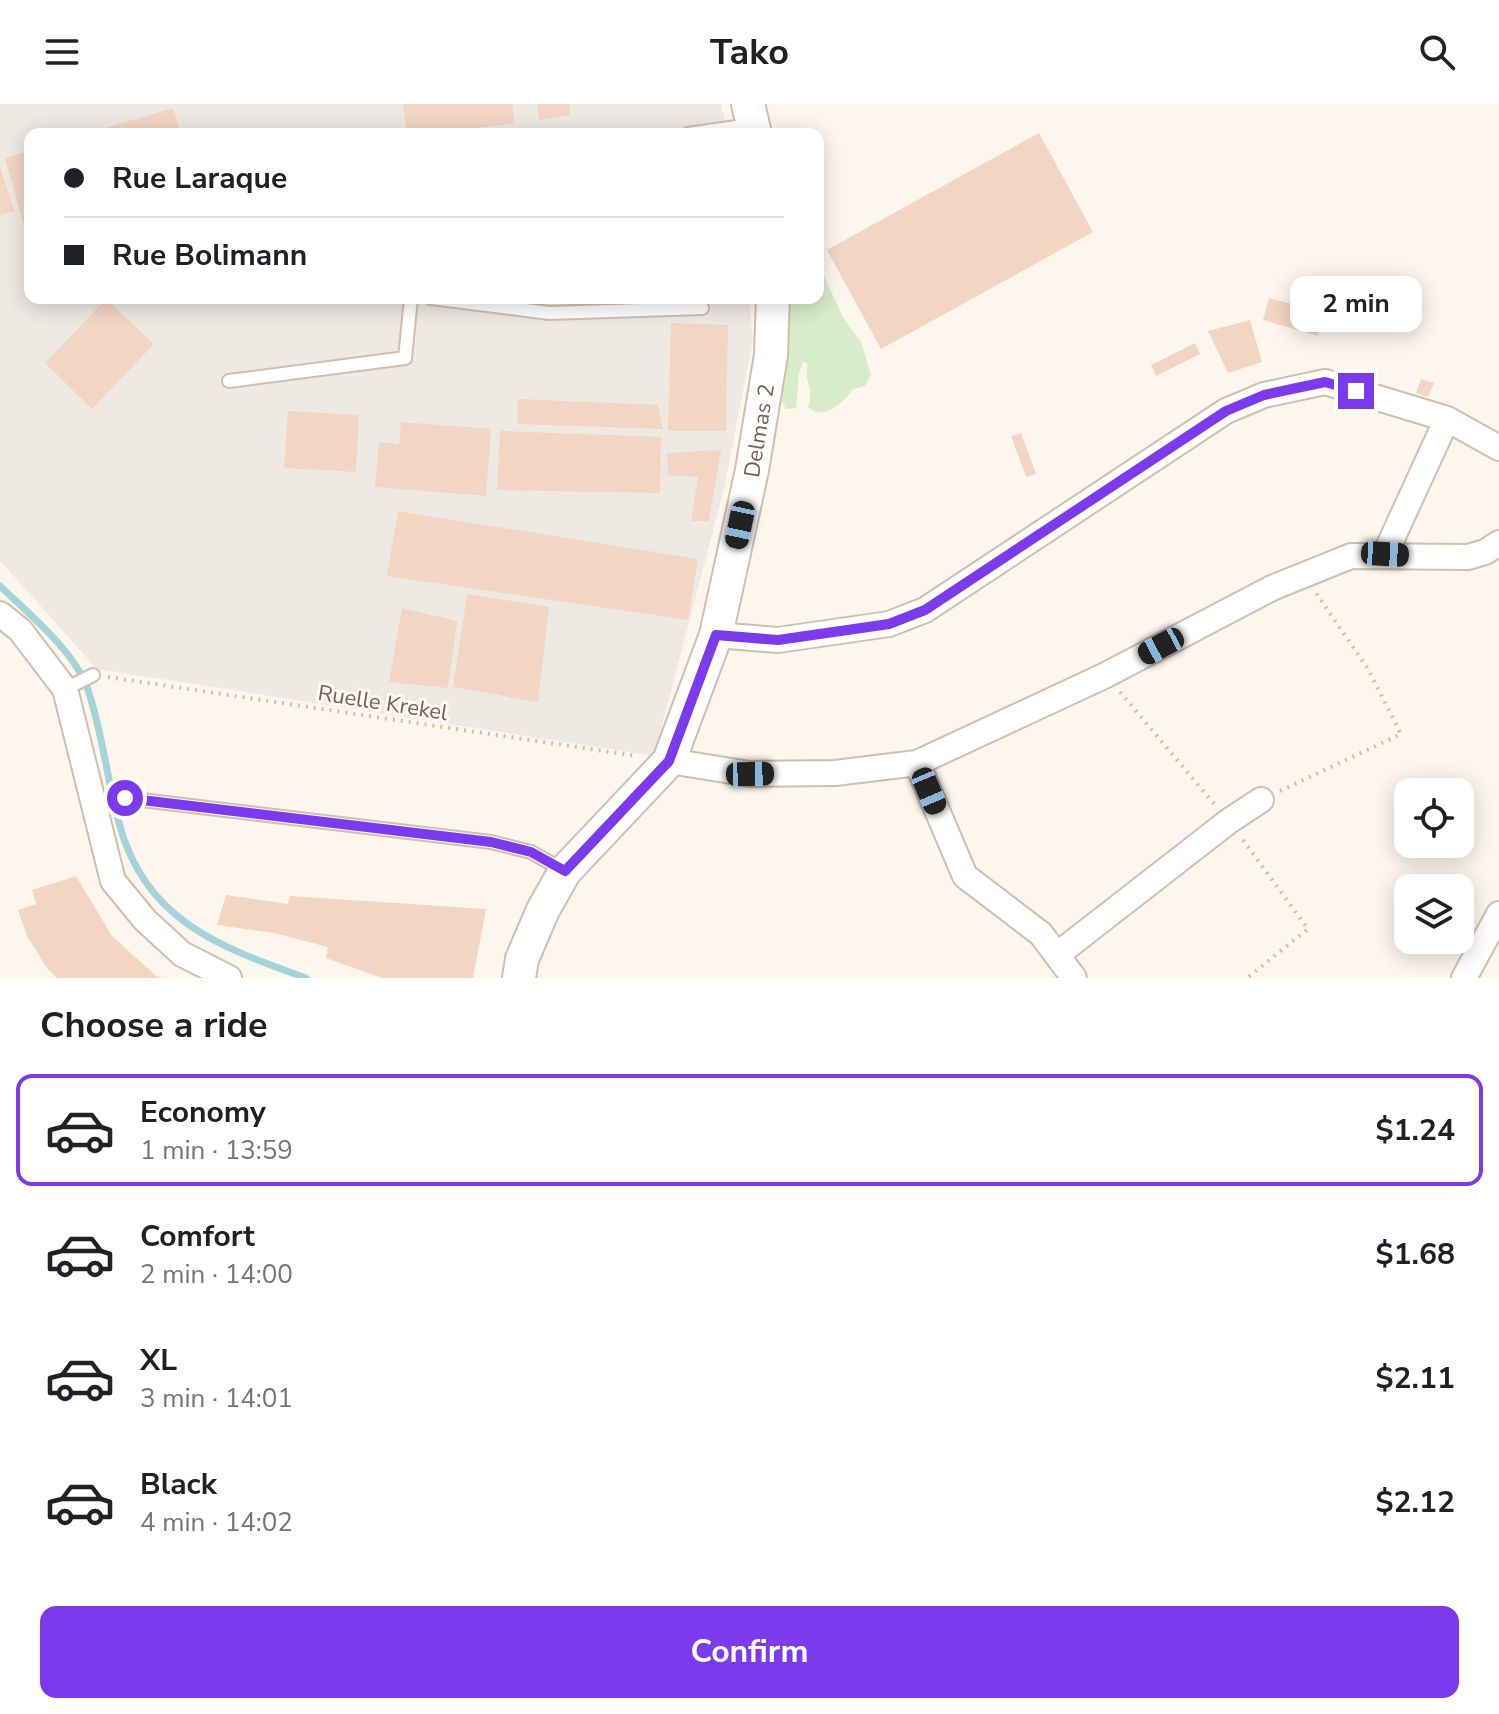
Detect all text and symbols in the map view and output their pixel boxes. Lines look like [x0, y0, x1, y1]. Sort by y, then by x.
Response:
text: Tako [710, 28, 789, 77]
icon: menu [40, 30, 84, 74]
icon: search [1415, 30, 1459, 74]
text: Rue Laraque [112, 158, 287, 199]
text: Rue Bolimann [112, 235, 307, 276]
callout: 2 min [1290, 275, 1422, 331]
text: 2 min [1322, 286, 1390, 321]
route end [1338, 373, 1374, 409]
street label: Delmas 2 [737, 382, 782, 480]
car [723, 499, 757, 551]
car [1360, 541, 1410, 567]
car [1134, 624, 1188, 668]
street label: Ruelle Krekel [316, 678, 450, 728]
car [726, 762, 774, 786]
car [909, 764, 949, 818]
map controls [1394, 778, 1474, 954]
button: locate [1394, 778, 1474, 858]
route start [107, 780, 143, 816]
button: layers [1394, 874, 1474, 954]
text: Choose a ride [40, 1001, 268, 1050]
text: Economy [140, 1092, 266, 1133]
icon: car [44, 1094, 116, 1166]
text: $1.24 [1376, 1110, 1455, 1151]
text: 1 min · 13:59 [140, 1133, 293, 1168]
text: Comfort [140, 1216, 255, 1257]
icon: car [44, 1218, 116, 1290]
text: $1.68 [1376, 1234, 1455, 1275]
text: 2 min · 14:00 [140, 1257, 293, 1292]
text: XL [140, 1340, 177, 1381]
icon: car [44, 1342, 116, 1414]
text: $2.11 [1376, 1358, 1455, 1399]
text: 3 min · 14:01 [140, 1381, 293, 1416]
text: Black [140, 1464, 217, 1505]
icon: car [44, 1466, 116, 1538]
text: $2.12 [1376, 1482, 1455, 1523]
text: 4 min · 14:02 [140, 1505, 293, 1540]
button: Confirm [40, 1606, 1459, 1698]

